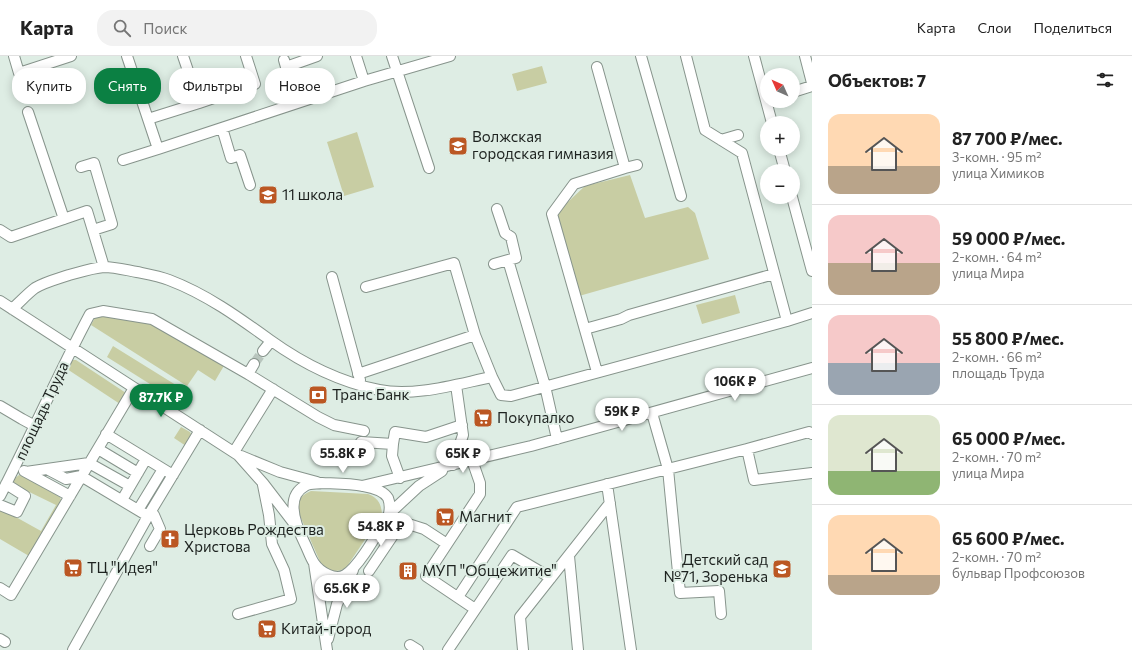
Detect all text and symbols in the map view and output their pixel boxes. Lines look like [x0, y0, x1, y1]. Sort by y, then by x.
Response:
search box [97, 10, 377, 46]
text: Карта [20, 16, 73, 39]
icon: search [111, 17, 133, 39]
text: Поиск [143, 19, 188, 37]
text: Карта [917, 19, 955, 36]
text: Слои [977, 19, 1012, 36]
text: Поделиться [1034, 19, 1112, 36]
chip: Купить [12, 68, 86, 104]
chip: Снять [94, 68, 161, 104]
chip: Фильтры [169, 68, 257, 104]
chip: Новое [265, 68, 335, 104]
north arrow [760, 68, 800, 108]
map controls [760, 68, 800, 204]
icon: filters [1094, 69, 1116, 91]
text: Объектов: 7 [828, 70, 926, 91]
button: + [760, 116, 800, 156]
place label: Волжская городская гимназия [472, 127, 614, 162]
text: 87 700 ₽/мес. [952, 128, 1063, 149]
icon: home [860, 130, 908, 178]
school or university icon: Волжская городская гимназия [447, 135, 469, 157]
text: 3-комн. · 95 m² [952, 149, 1042, 165]
button: − [760, 164, 800, 204]
text: улица Химиков [952, 165, 1044, 181]
school or university icon: 11 школа [257, 184, 279, 206]
place label: 11 школа [282, 185, 343, 203]
text: 59 000 ₽/мес. [952, 228, 1065, 249]
icon: home [860, 231, 908, 279]
text: 2-комн. · 64 m² [952, 249, 1042, 265]
text: улица Мира [952, 265, 1024, 281]
text: 55 800 ₽/мес. [952, 328, 1064, 349]
icon: home [860, 331, 908, 379]
text: 2-комн. · 66 m² [952, 349, 1042, 365]
street label: площадь Труда [10, 358, 72, 463]
text: площадь Труда [952, 365, 1045, 381]
pin: 106K ₽ [702, 368, 768, 402]
text: 106K ₽ [714, 373, 756, 389]
pin: 87.7K ₽ [124, 384, 198, 418]
bank icon: Транс Банк [307, 384, 329, 406]
place label: Транс Банк [332, 385, 410, 403]
text: 87.7K ₽ [139, 389, 183, 405]
pin: 59K ₽ [594, 398, 650, 432]
text: 59K ₽ [604, 403, 640, 419]
supermarket icon: Покупалко [472, 407, 494, 429]
place label: Покупалко [497, 408, 575, 426]
text: 65 000 ₽/мес. [952, 428, 1065, 449]
icon: home [860, 431, 908, 479]
pin: 55.8K ₽ [306, 440, 380, 474]
pin: 65K ₽ [435, 440, 491, 474]
text: 55.8K ₽ [320, 445, 366, 461]
text: 65K ₽ [445, 445, 481, 461]
text: 2-комн. · 70 m² [952, 449, 1041, 465]
text: улица Мира [952, 465, 1024, 481]
supermarket icon: Магнит [434, 506, 456, 528]
place label: Магнит [459, 507, 512, 525]
pin: 54.8K ₽ [344, 513, 418, 547]
text: 54.8K ₽ [358, 518, 404, 534]
place label: Церковь Рождества Христова [184, 520, 324, 555]
church icon: Церковь Рождества Христова [159, 528, 181, 550]
text: 65 600 ₽/мес. [952, 528, 1065, 549]
icon: home [860, 531, 908, 579]
text: 2-комн. · 70 m² [952, 549, 1041, 565]
place label: Детский сад №71, Зоренька [663, 550, 768, 585]
supermarket icon: ТЦ "Идея" [62, 557, 84, 579]
place label: ТЦ "Идея" [87, 558, 158, 576]
school or university icon: Детский сад №71, Зоренька [771, 558, 793, 580]
building icon: МУП "Общежитие" [397, 560, 419, 582]
place label: МУП "Общежитие" [422, 561, 557, 579]
text: бульвар Профсоюзов [952, 565, 1085, 581]
pin: 65.6K ₽ [310, 575, 384, 609]
text: 65.6K ₽ [324, 580, 370, 596]
supermarket icon: Китай-город [256, 618, 278, 640]
place label: Китай-город [281, 619, 372, 637]

